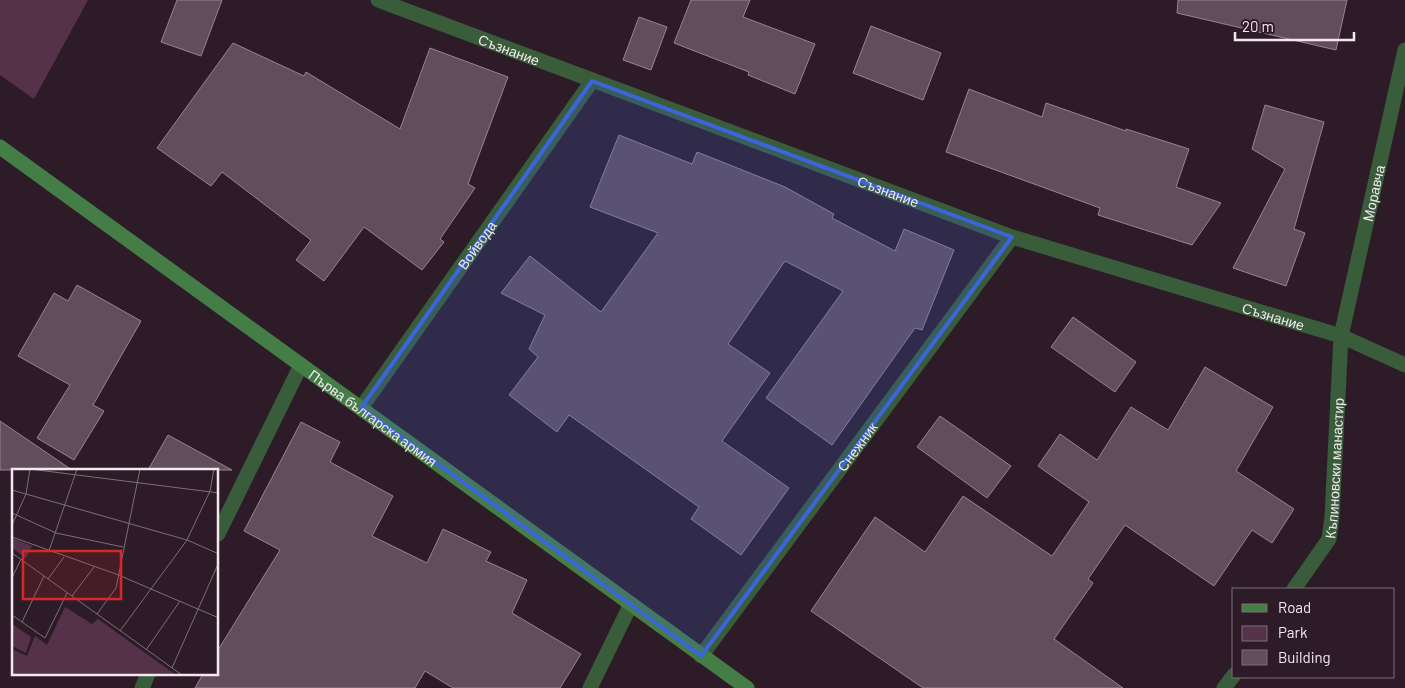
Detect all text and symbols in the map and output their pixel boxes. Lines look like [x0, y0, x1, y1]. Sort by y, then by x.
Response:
scale bar [1235, 10, 1354, 42]
text: 20 m [1242, 17, 1274, 35]
street label: Съзнание [476, 30, 542, 68]
street label: Моравча [1358, 163, 1388, 223]
street label: Съзнание [855, 172, 922, 210]
street label: Войвода [453, 217, 500, 272]
street label: Съзнание [1240, 298, 1307, 333]
street label: Първа българска армия [306, 365, 441, 469]
street label: Къпиновски манастир [1321, 397, 1346, 540]
street label: Снежник [833, 418, 881, 474]
inset map [12, 469, 219, 676]
legend [1232, 588, 1395, 678]
text: Road [1278, 598, 1311, 616]
text: Park [1278, 623, 1308, 641]
text: Building [1278, 648, 1331, 666]

